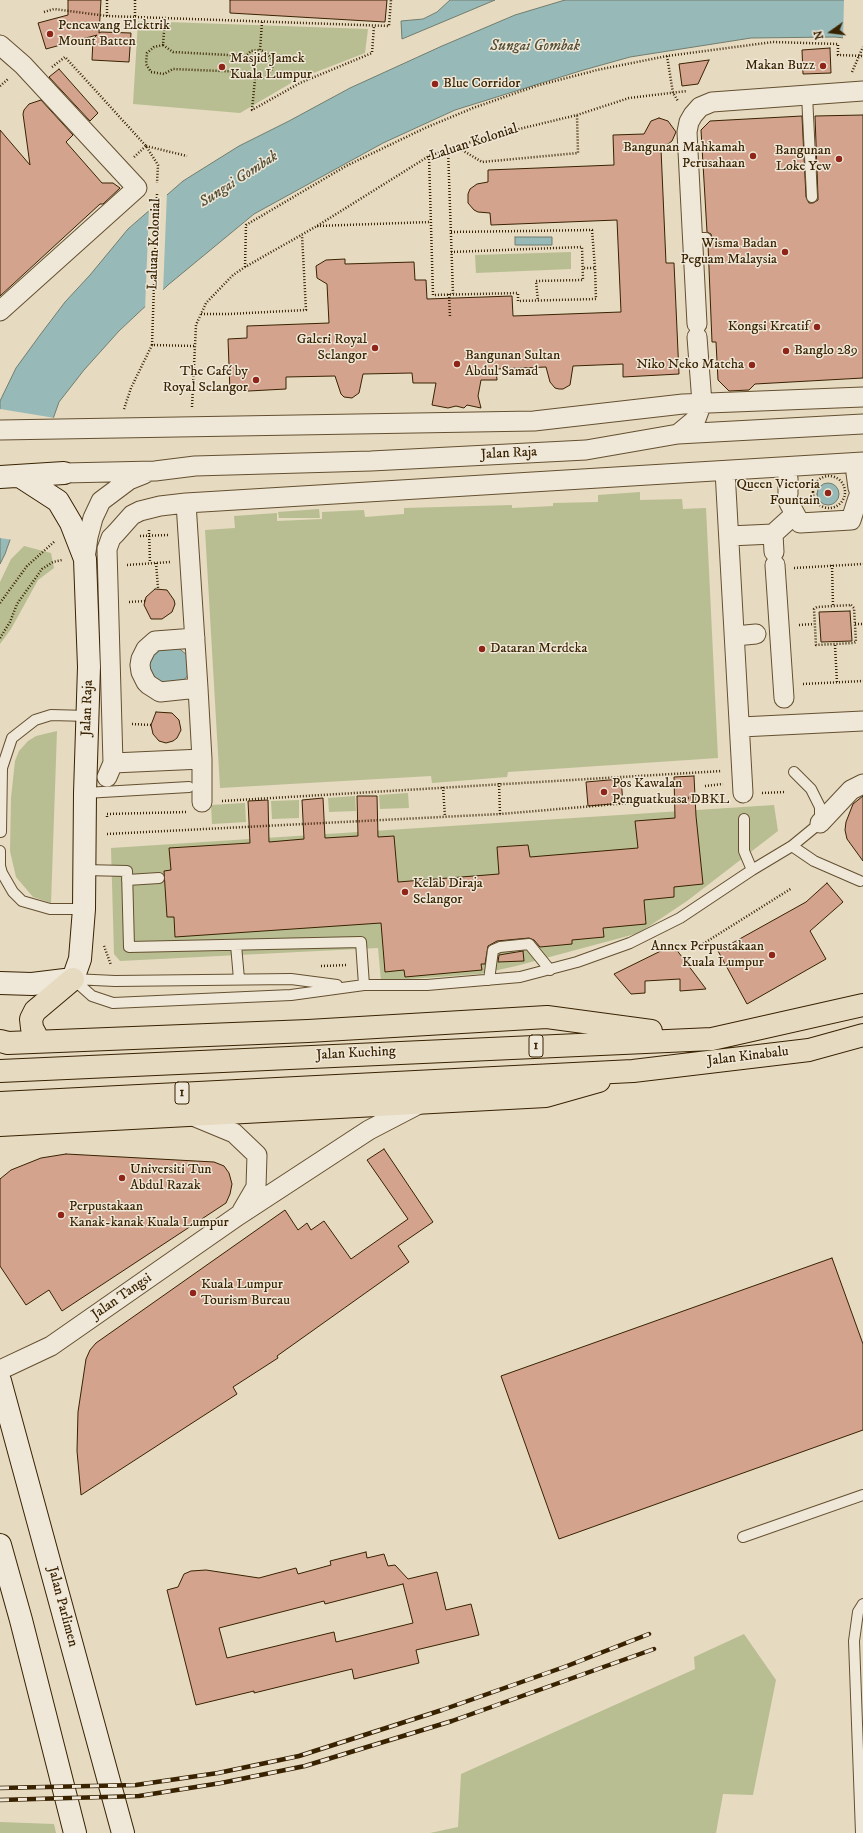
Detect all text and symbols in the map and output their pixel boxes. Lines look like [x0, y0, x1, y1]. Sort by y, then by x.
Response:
north arrow [811, 12, 851, 52]
place label: Pencawang Elektrik Mount Batten [58, 18, 170, 50]
marker: Pencawang Elektrik Mount Batten [45, 29, 55, 39]
text: N [811, 29, 827, 41]
water label: Sungai Gombak [490, 38, 580, 56]
place label: Masjid Jamek Kuala Lumpur [230, 51, 312, 84]
place label: Makan Buzz [745, 58, 815, 74]
marker: Makan Buzz [818, 61, 828, 71]
marker: Masjid Jamek Kuala Lumpur [217, 62, 227, 72]
place label: Blue Corridor [443, 76, 521, 92]
marker: Blue Corridor [430, 79, 440, 89]
street label: Laluan Kolonial [428, 121, 520, 165]
place label: Bangunan Mahkamah Perusahaan [623, 140, 745, 172]
place label: Bangunan Loke Yew [775, 143, 831, 176]
water label: Sungai Gombak [196, 148, 282, 212]
marker: Bangunan Mahkamah Perusahaan [748, 151, 758, 161]
marker: Bangunan Loke Yew [834, 154, 844, 164]
street label: Laluan Kolonial [145, 198, 165, 290]
place label: Wisma Badan Peguam Malaysia [681, 236, 777, 268]
marker: Wisma Badan Peguam Malaysia [780, 247, 790, 257]
place label: Kongsi Kreatif [728, 319, 809, 335]
marker: Kongsi Kreatif [812, 322, 822, 332]
place label: Galeri Royal Selangor [297, 332, 367, 364]
marker: Galeri Royal Selangor [370, 343, 380, 353]
place label: Banglo 289 [794, 343, 858, 359]
marker: Banglo 289 [781, 346, 791, 356]
place label: Bangunan Sultan Abdul Samad [465, 348, 560, 380]
place label: Niko Neko Matcha [636, 357, 744, 373]
marker: Bangunan Sultan Abdul Samad [452, 359, 462, 369]
marker: Niko Neko Matcha [747, 360, 757, 370]
place label: The Café by Royal Selangor [163, 364, 248, 396]
marker: The Café by Royal Selangor [251, 375, 261, 385]
street label: Jalan Raja [480, 444, 538, 464]
place label: Queen Victoria Fountain [737, 477, 820, 510]
marker: Queen Victoria Fountain [823, 488, 833, 498]
place label: Dataran Merdeka [490, 641, 588, 657]
marker: Dataran Merdeka [477, 644, 487, 654]
street label: Jalan Raja [79, 680, 97, 736]
place label: Pos Kawalan Penguatkuasa DBKL [612, 776, 729, 808]
marker: Pos Kawalan Penguatkuasa DBKL [599, 787, 609, 797]
place label: Kelab Diraja Selangor [413, 876, 483, 908]
marker: Kelab Diraja Selangor [400, 887, 410, 897]
place label: Annex Perpustakaan Kuala Lumpur [651, 939, 764, 972]
marker: Annex Perpustakaan Kuala Lumpur [767, 950, 777, 960]
road number: 1 [529, 1035, 543, 1057]
street label: Jalan Kuching [316, 1044, 396, 1064]
street label: Jalan Kinabalu [706, 1044, 790, 1070]
road number: 1 [175, 1082, 189, 1104]
place label: Universiti Tun Abdul Razak [130, 1162, 212, 1194]
marker: Universiti Tun Abdul Razak [117, 1173, 127, 1183]
place label: Perpustakaan Kanak-kanak Kuala Lumpur [69, 1199, 229, 1232]
marker: Perpustakaan Kanak-kanak Kuala Lumpur [56, 1210, 66, 1220]
street label: Jalan Tangsi [89, 1270, 155, 1324]
place label: Kuala Lumpur Tourism Bureau [201, 1277, 290, 1310]
marker: Kuala Lumpur Tourism Bureau [188, 1288, 198, 1298]
street label: Jalan Parlimen [43, 1565, 81, 1649]

